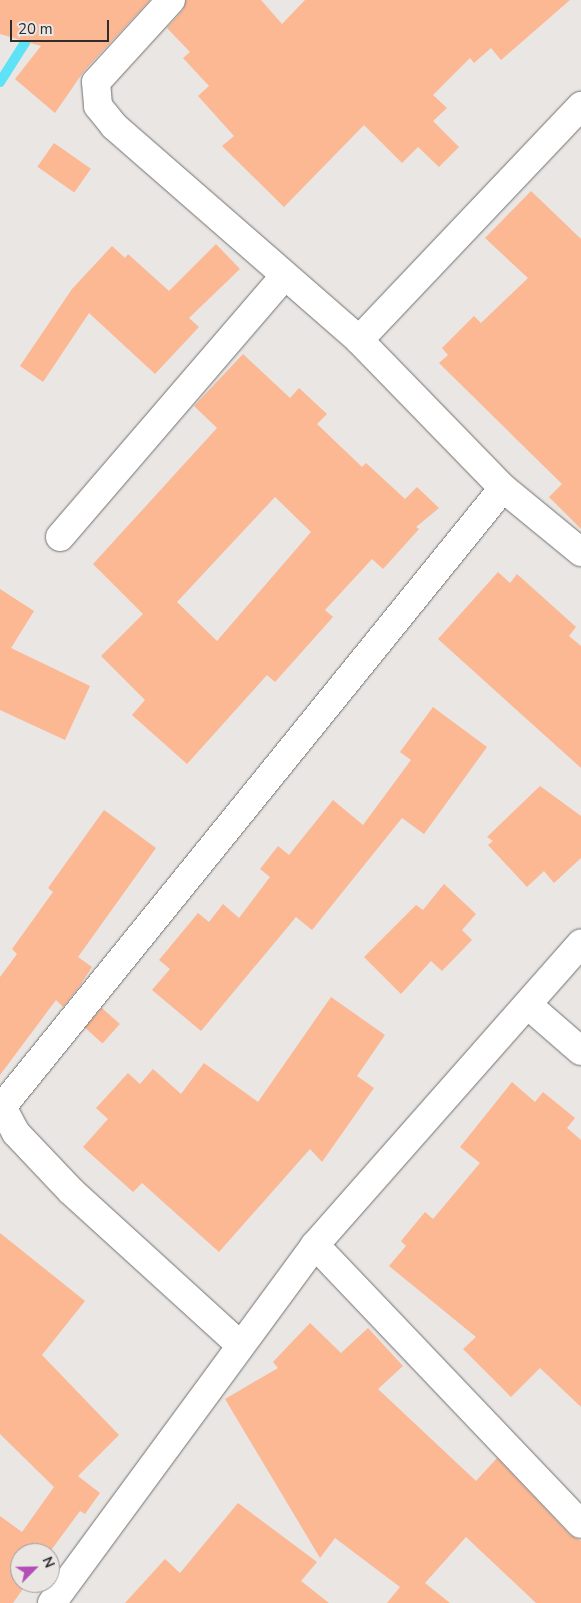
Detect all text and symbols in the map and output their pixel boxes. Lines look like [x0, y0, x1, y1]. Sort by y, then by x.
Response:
scale bar [12, 10, 111, 42]
text: 20 m [18, 19, 53, 39]
north arrow [10, 1543, 60, 1593]
text: N [38, 1554, 59, 1571]

